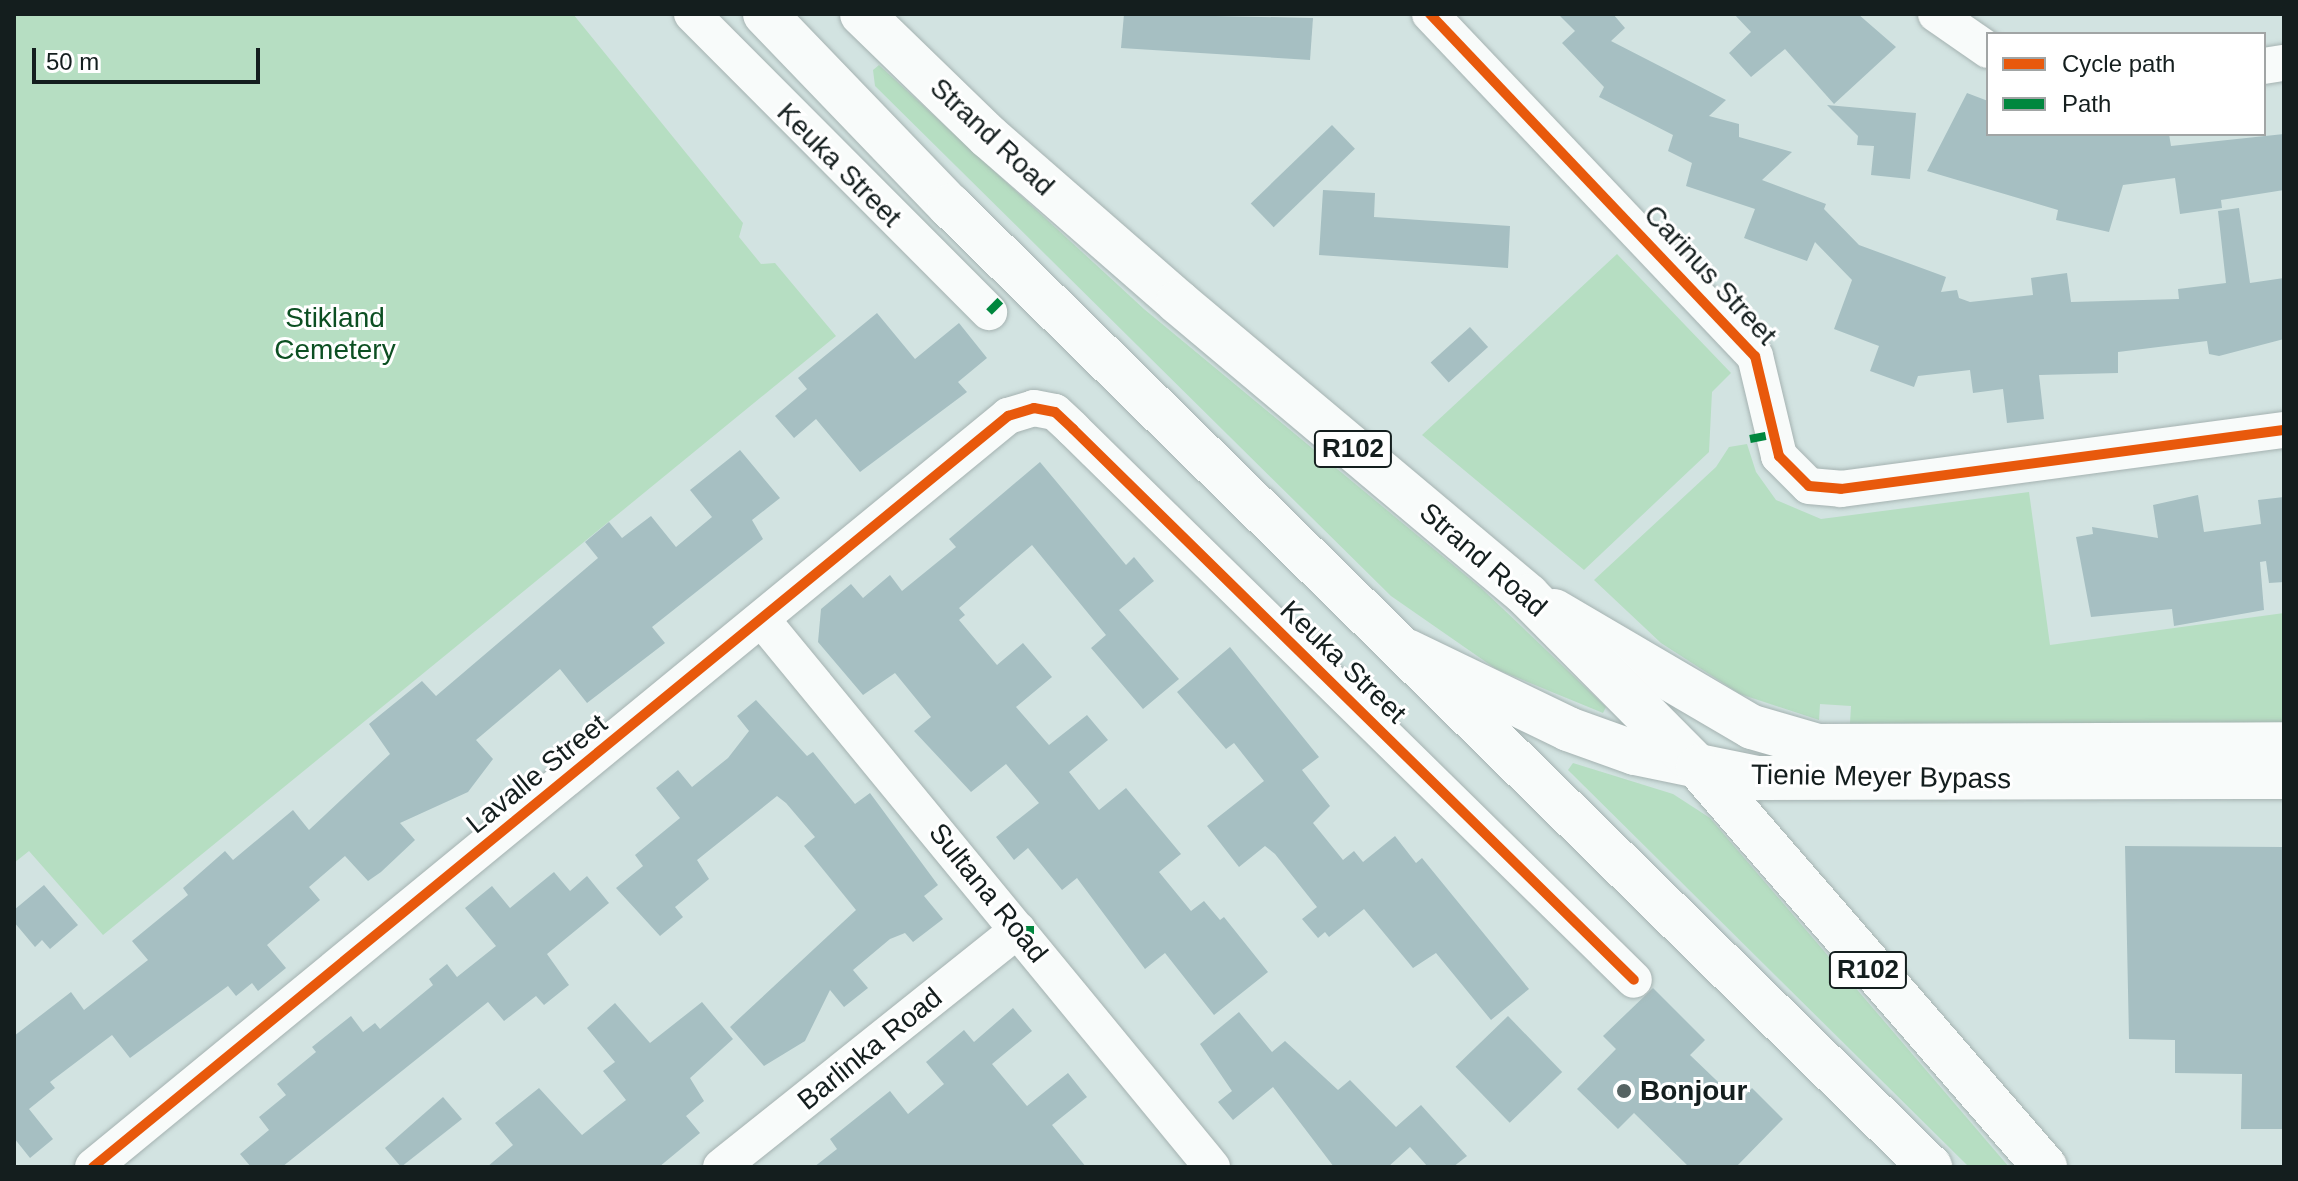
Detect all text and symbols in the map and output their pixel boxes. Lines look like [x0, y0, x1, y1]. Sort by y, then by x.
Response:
scale bar [36, 32, 264, 82]
legend [1986, 32, 2266, 136]
text: 50 m [46, 48, 99, 75]
text: Cycle path [2062, 50, 2175, 77]
street label: Strand Road [923, 71, 1061, 203]
text: Path [2062, 90, 2111, 117]
street label: Keuka Street [770, 96, 908, 234]
street label: Carinus Street [1637, 198, 1783, 352]
park label: Stikland Cemetery [274, 301, 396, 367]
road number: R102 [1313, 427, 1393, 471]
street label: Strand Road [1413, 496, 1553, 624]
street label: Keuka Street [1273, 594, 1413, 730]
street label: Lavalle Street [460, 707, 614, 841]
street label: Tienie Meyer Bypass [1751, 758, 2011, 796]
street label: Sultana Road [922, 816, 1054, 970]
road number: R102 [1828, 948, 1908, 992]
street label: Barlinka Road [791, 981, 949, 1117]
place label: Bonjour [1640, 1074, 1747, 1108]
marker: Bonjour [1615, 1082, 1633, 1100]

